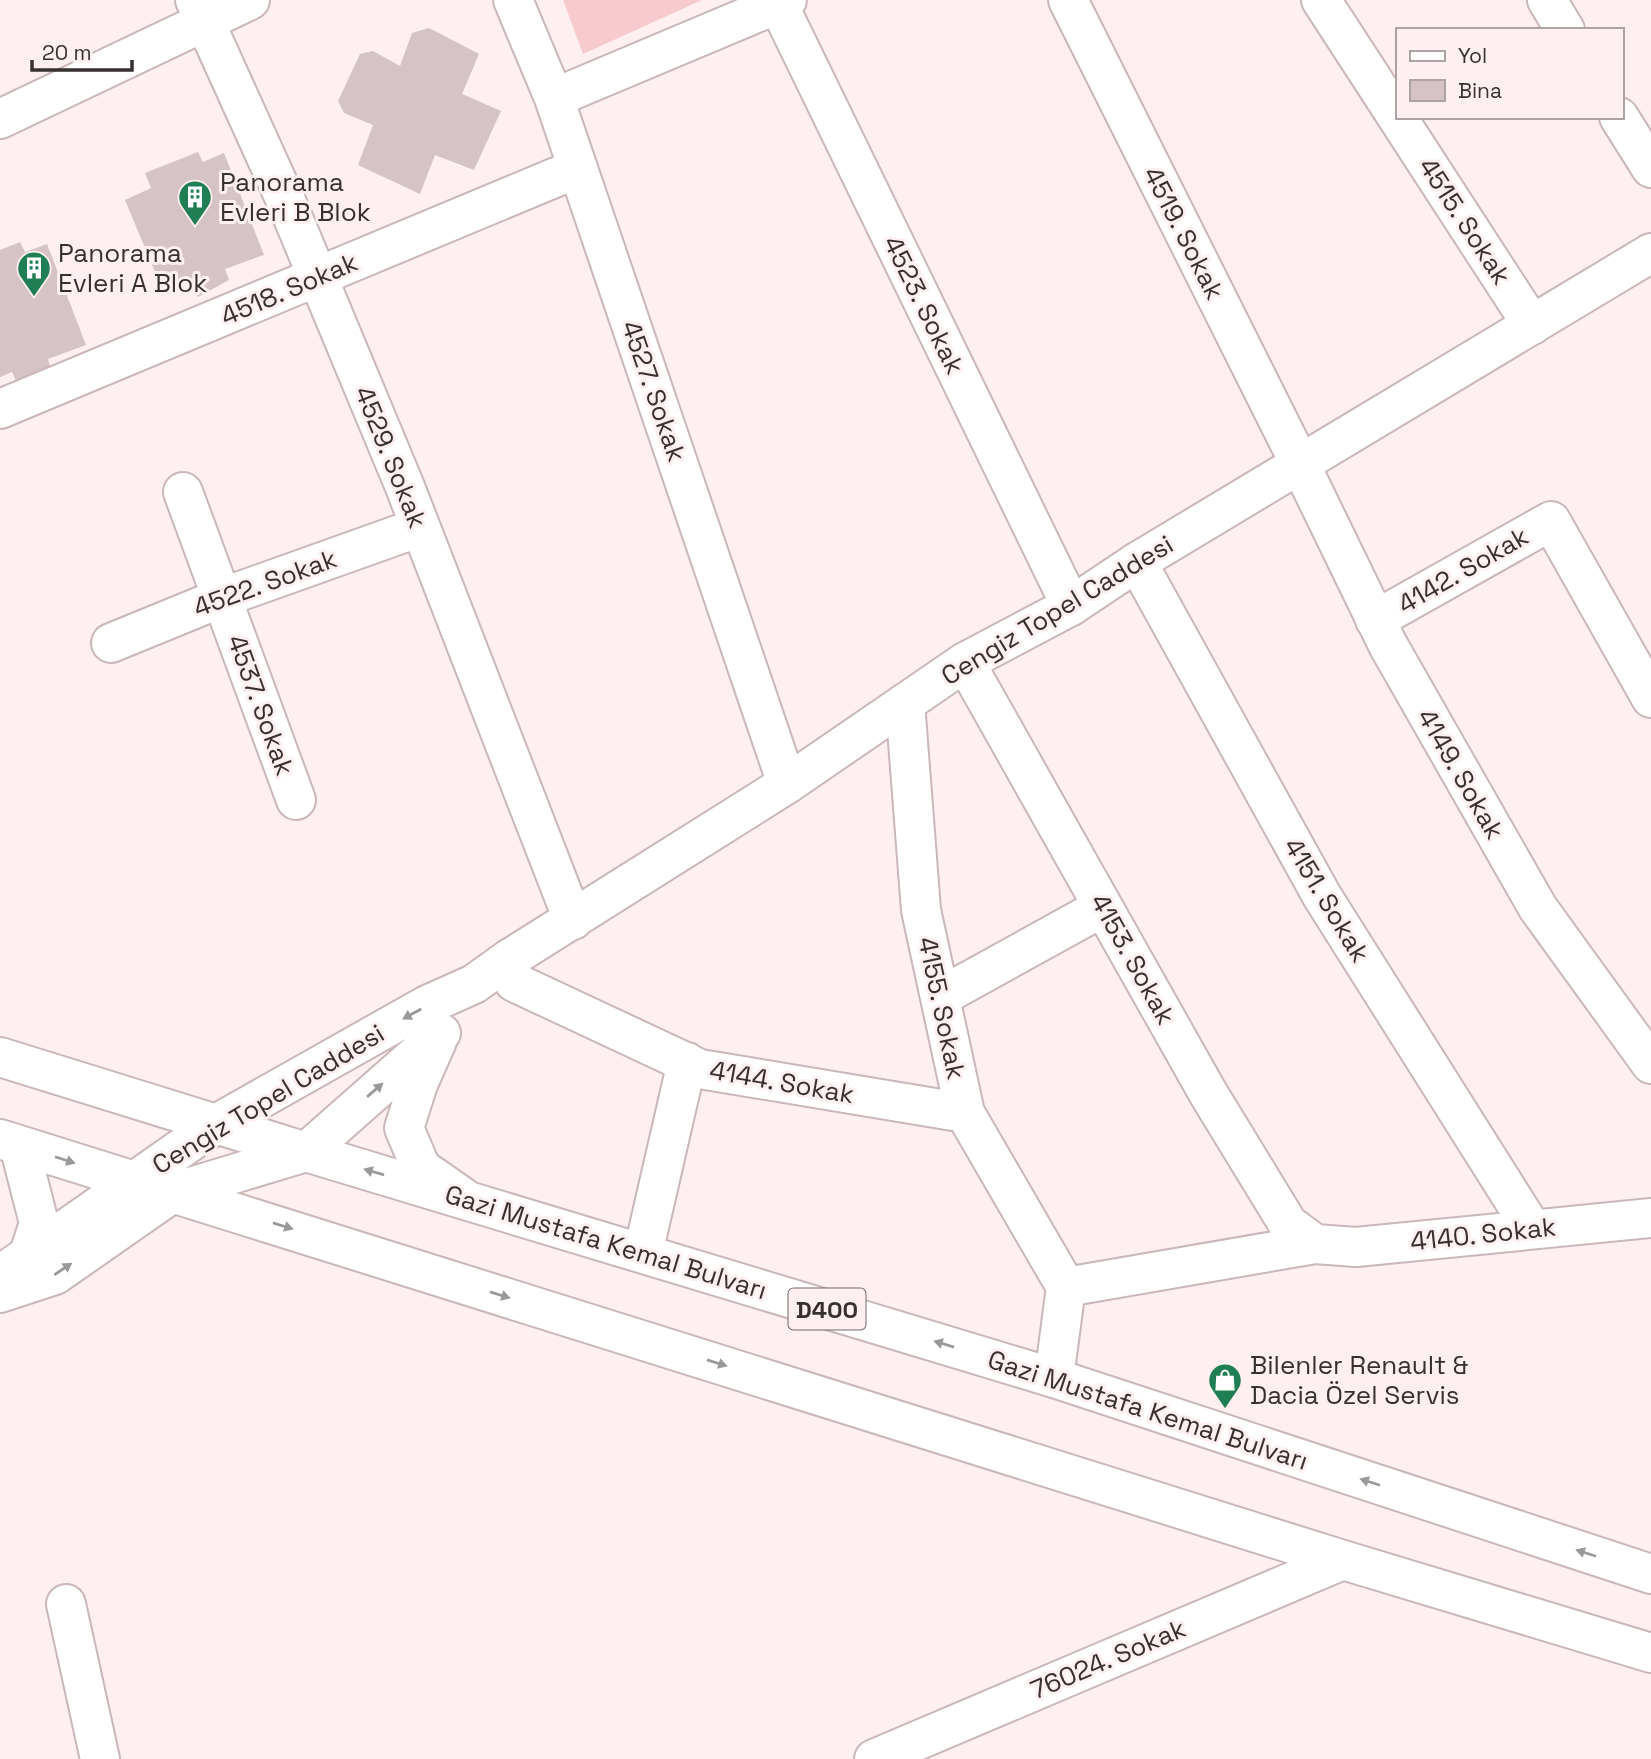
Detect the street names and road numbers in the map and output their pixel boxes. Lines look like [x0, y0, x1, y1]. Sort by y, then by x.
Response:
street label: 4515. Sokak [1411, 151, 1519, 291]
street label: 4519. Sokak [1136, 161, 1232, 305]
street label: 4523. Sokak [876, 230, 972, 380]
street label: 4518. Sokak [215, 245, 363, 333]
street label: 4527. Sokak [614, 316, 694, 466]
street label: 4529. Sokak [347, 381, 435, 533]
street label: 4142. Sokak [1392, 519, 1534, 621]
street label: Cengiz Topel Caddesi [935, 527, 1179, 693]
street label: 4522. Sokak [189, 541, 341, 625]
street label: 4537. Sokak [220, 630, 302, 780]
street label: 4149. Sokak [1410, 703, 1512, 845]
street label: 4151. Sokak [1276, 831, 1378, 969]
street label: 4153. Sokak [1083, 887, 1183, 1031]
street label: 4155. Sokak [910, 934, 974, 1082]
street label: Cengiz Topel Caddesi [146, 1016, 390, 1182]
street label: 4144. Sokak [707, 1053, 857, 1111]
street label: Gazi Mustafa Kemal Bulvarı [441, 1177, 771, 1307]
street label: 4140. Sokak [1409, 1209, 1557, 1259]
road number: D400 [788, 1288, 866, 1330]
street label: Gazi Mustafa Kemal Bulvarı [984, 1342, 1312, 1478]
street label: 76024. Sokak [1025, 1611, 1191, 1707]

